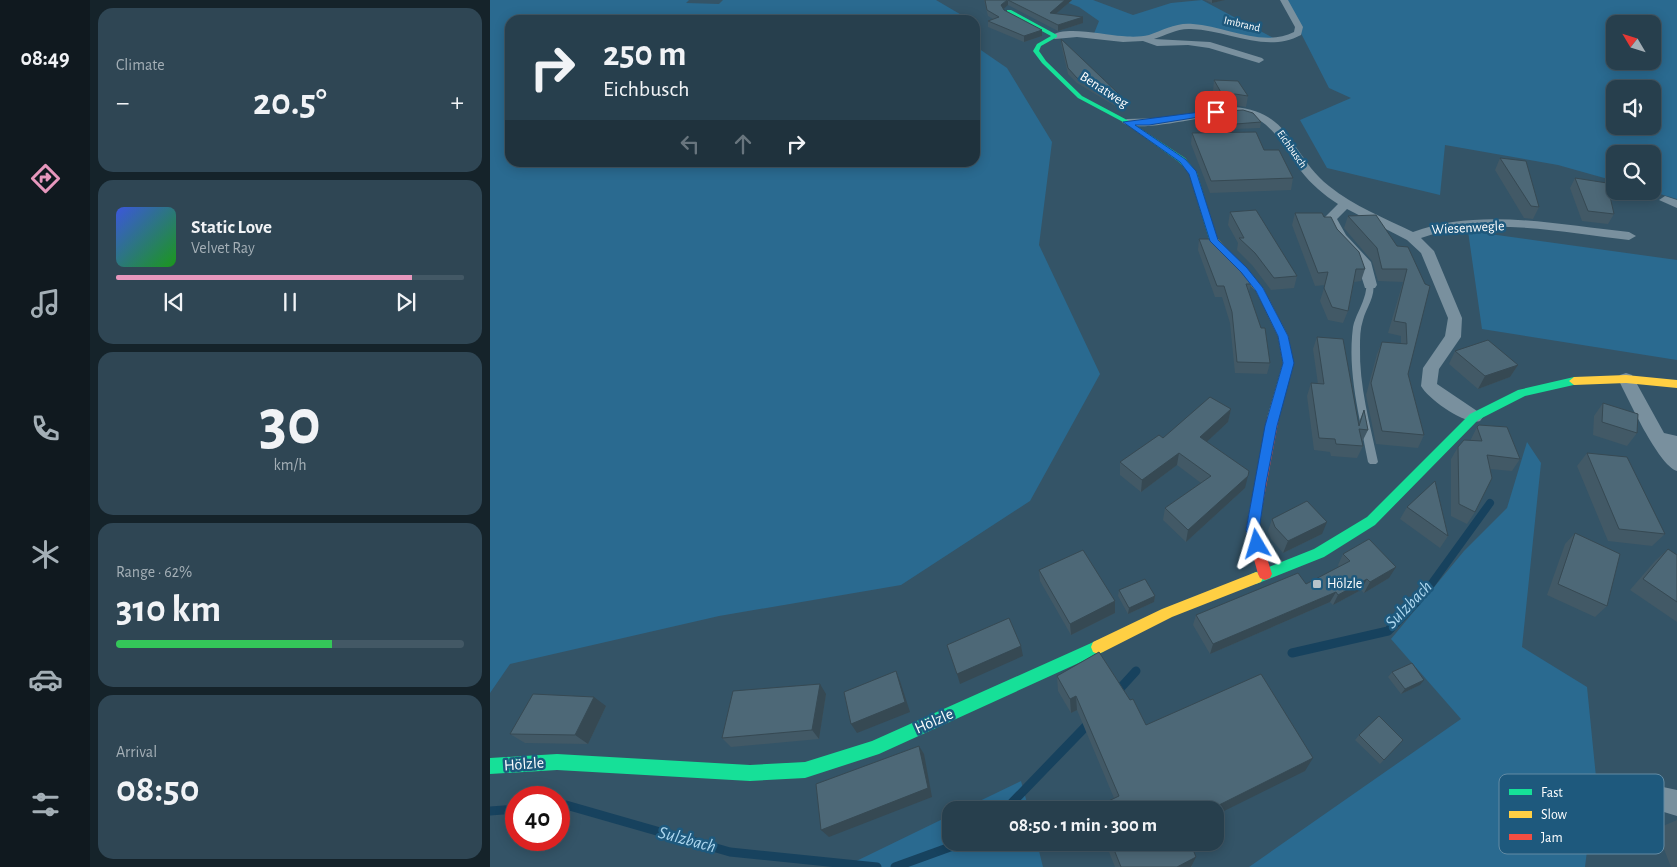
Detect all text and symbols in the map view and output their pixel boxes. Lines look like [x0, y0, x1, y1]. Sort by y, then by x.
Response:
street label: Imbrand [1223, 14, 1262, 34]
north arrow [1606, 15, 1661, 70]
map controls [1606, 15, 1661, 200]
icon: right [520, 35, 585, 100]
text: 250 m [603, 37, 686, 72]
text: 08:49 [20, 47, 70, 69]
text: Climate [116, 57, 165, 73]
street label: Benatweg [1077, 69, 1131, 111]
text: Eichbusch [603, 78, 689, 100]
button: sound [1606, 80, 1661, 135]
text: 20.5° [253, 84, 327, 122]
text: − [116, 89, 129, 117]
text: + [451, 89, 464, 117]
pin [1195, 91, 1237, 133]
icon: arrive [1202, 98, 1230, 126]
street label: Eichbusch [1275, 128, 1309, 170]
icon: left [676, 130, 704, 158]
icon: ahead [729, 130, 757, 158]
icon: right [782, 130, 810, 158]
button: search [1606, 145, 1661, 200]
icon: directions [28, 161, 63, 196]
text: Static Love [191, 218, 272, 237]
street label: Wiesenwegle [1431, 219, 1505, 237]
text: Velvet Ray [191, 240, 255, 256]
icon: music [28, 286, 63, 321]
icon: previous [160, 288, 188, 316]
icon: pause [276, 288, 304, 316]
icon: next [392, 288, 420, 316]
text: 30 [259, 391, 321, 456]
icon: phone [28, 411, 63, 446]
text: km/h [273, 457, 307, 473]
position arrow [1230, 517, 1282, 569]
icon: climate [28, 537, 63, 572]
text: Range · 62% [116, 564, 192, 580]
place label: Hölzle [1327, 577, 1362, 591]
marker: Hölzle [1311, 578, 1323, 590]
water label: Sulzbach [1382, 578, 1436, 632]
text: 310 km [116, 591, 221, 629]
icon: car [28, 662, 63, 697]
street label: Hölzle [912, 705, 956, 737]
text: Arrival [116, 744, 157, 760]
street label: Hölzle [503, 755, 545, 773]
text: 08:50 [116, 771, 199, 809]
legend [1499, 774, 1664, 854]
speed limit sign: 40 [505, 786, 570, 851]
text: Fast [1541, 786, 1563, 800]
icon: filters [28, 787, 63, 822]
text: Slow [1541, 808, 1568, 822]
text: 08:50 · 1 min · 300 m [1009, 816, 1157, 835]
water label: Sulzbach [656, 824, 718, 856]
text: Jam [1541, 831, 1563, 845]

